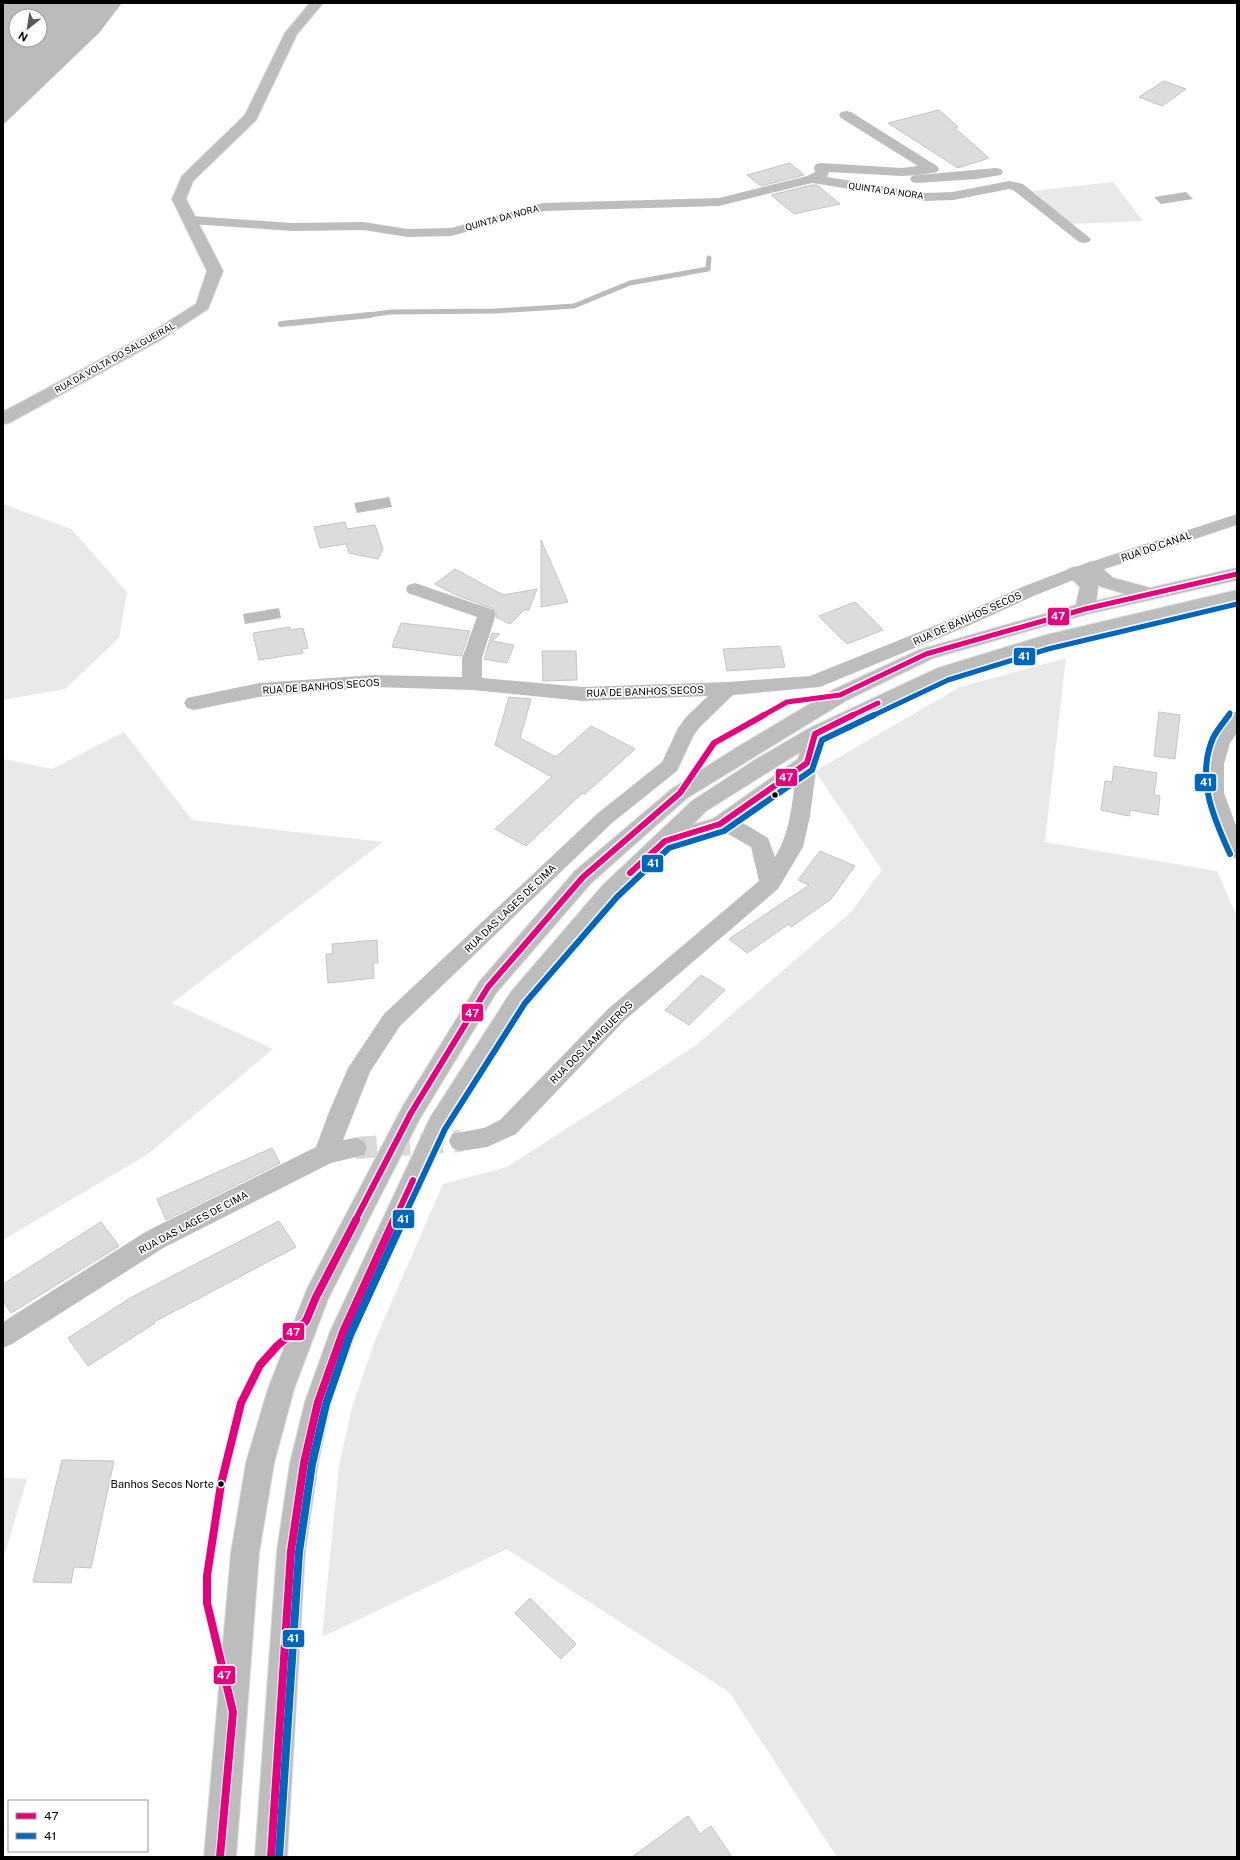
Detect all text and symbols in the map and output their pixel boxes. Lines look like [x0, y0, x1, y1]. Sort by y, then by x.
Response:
north arrow [8, 8, 48, 48]
text: N [16, 29, 30, 44]
street label: QUINTA DA NORA [848, 180, 925, 201]
street label: QUINTA DA NORA [464, 202, 540, 233]
street label: RUA DA VOLTA DO SALGUEIRAL [53, 320, 177, 395]
street label: RUA DO CANAL [1119, 528, 1193, 564]
street label: RUA DE BANHOS SECOS [911, 589, 1023, 647]
line badge: 47 [1047, 607, 1070, 626]
text: 47 [1051, 610, 1065, 622]
line badge: 41 [1013, 647, 1036, 666]
text: 41 [1018, 650, 1030, 662]
street label: RUA DE BANHOS SECOS [262, 676, 380, 696]
street label: RUA DE BANHOS SECOS [586, 683, 704, 699]
line badge: 47 [775, 768, 798, 787]
text: 47 [779, 771, 793, 783]
line badge: 41 [1194, 773, 1217, 792]
text: 41 [1200, 776, 1212, 788]
unlabelled marker [770, 790, 780, 800]
line badge: 41 [641, 854, 664, 873]
text: 41 [647, 857, 659, 869]
street label: RUA DAS LAGES DE CIMA [462, 861, 558, 955]
street label: RUA DOS LAMIGUEROS [547, 998, 635, 1086]
line badge: 47 [461, 1003, 484, 1022]
text: 47 [465, 1007, 479, 1019]
street label: RUA DAS LAGES DE CIMA [136, 1188, 250, 1256]
line badge: 41 [392, 1209, 415, 1229]
text: 41 [397, 1213, 409, 1225]
line badge: 47 [282, 1322, 305, 1341]
text: 47 [286, 1326, 300, 1338]
place label: Banhos Secos Norte [111, 1478, 214, 1490]
marker: Banhos Secos Norte [216, 1479, 226, 1489]
line badge: 41 [282, 1629, 305, 1648]
text: 41 [287, 1632, 299, 1644]
line badge: 47 [213, 1665, 236, 1685]
text: 47 [217, 1669, 231, 1681]
legend [8, 1800, 148, 1852]
text: 47 [44, 1809, 59, 1823]
text: 41 [44, 1829, 56, 1843]

